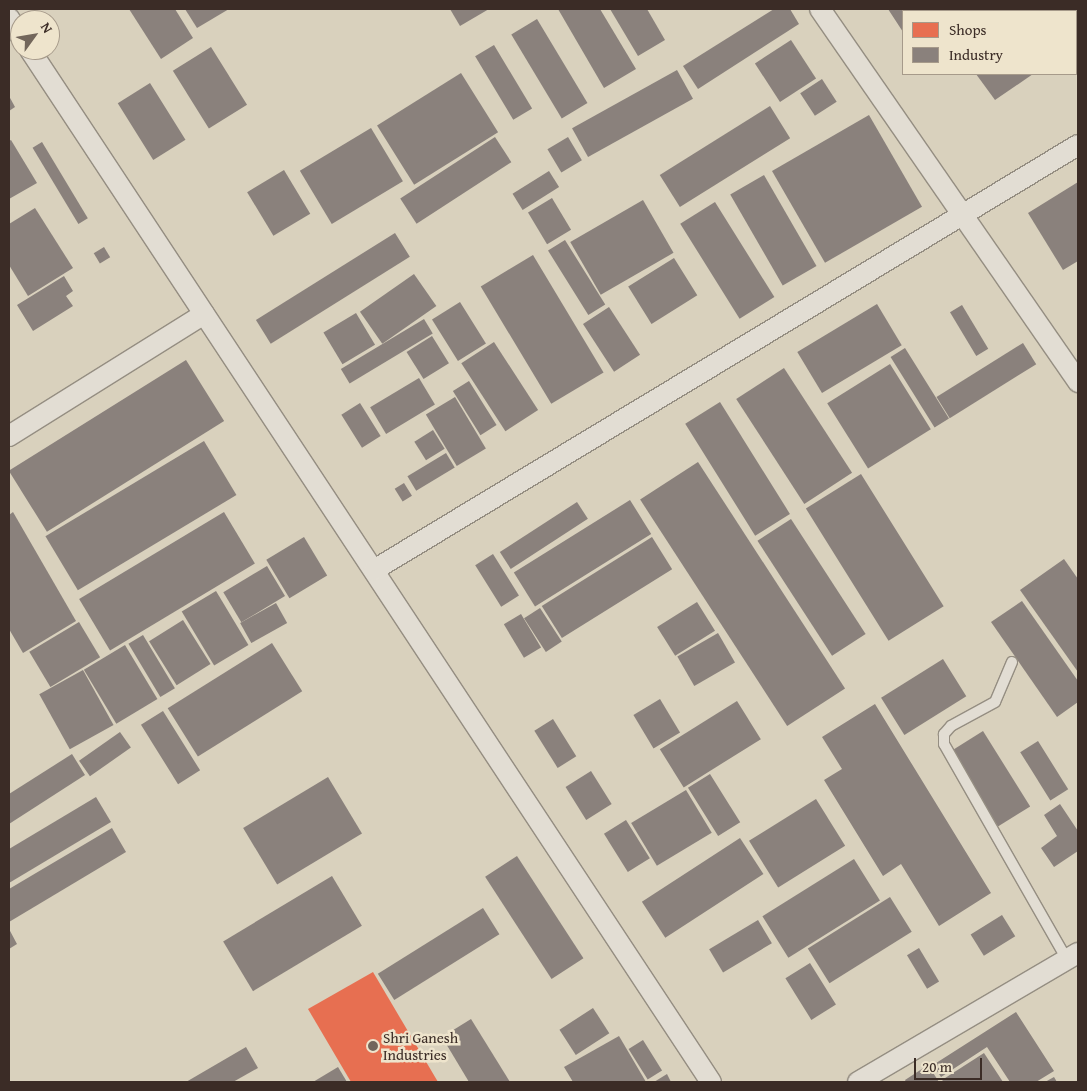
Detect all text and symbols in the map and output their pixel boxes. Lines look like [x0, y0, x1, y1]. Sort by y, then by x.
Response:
north arrow [10, 10, 60, 60]
legend [902, 10, 1077, 75]
text: N [36, 18, 58, 37]
text: Shops [949, 19, 986, 40]
text: Industry [949, 44, 1003, 65]
place label: Shri Ganesh Industries [383, 1028, 458, 1063]
marker: Shri Ganesh Industries [367, 1040, 379, 1052]
scale bar [917, 1048, 984, 1080]
text: 20 m [922, 1056, 952, 1077]

